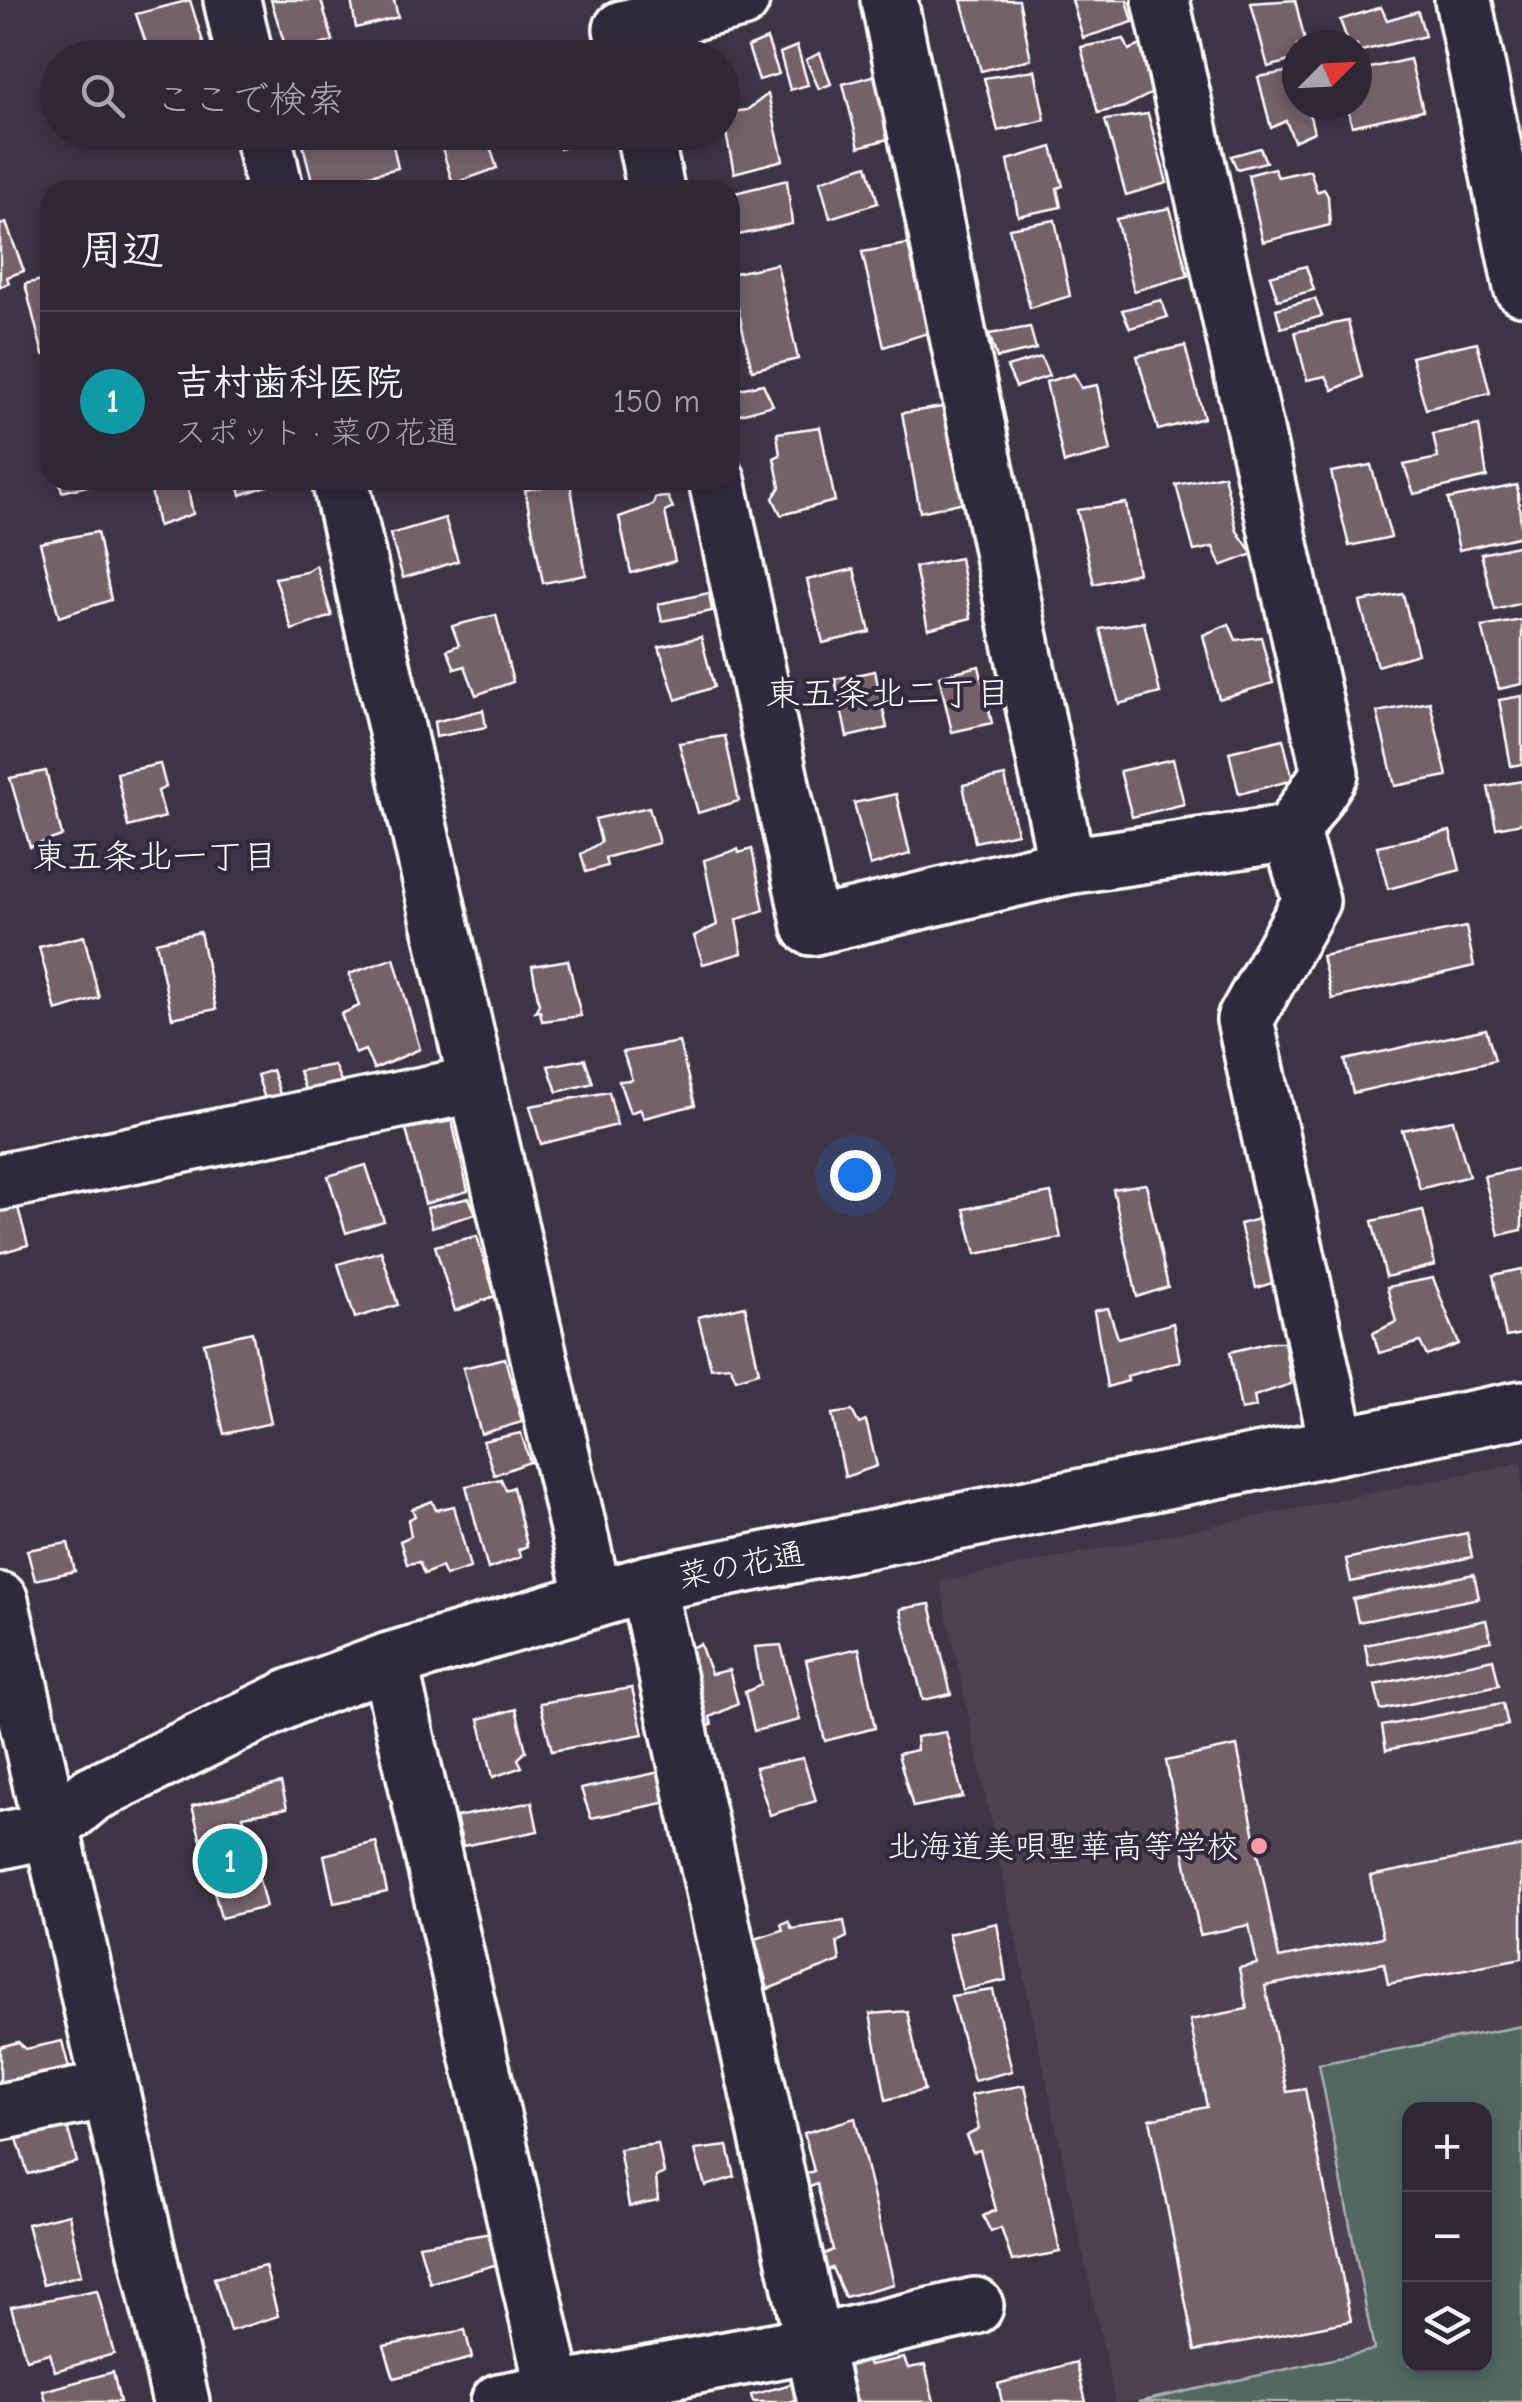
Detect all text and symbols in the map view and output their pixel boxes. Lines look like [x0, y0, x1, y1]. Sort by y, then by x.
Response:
north arrow [1282, 30, 1372, 120]
search box [40, 40, 740, 150]
icon: search [75, 68, 130, 123]
text: ここで検索 [155, 78, 345, 122]
text: 周辺 [80, 226, 164, 275]
text: 吉村歯科医院 [175, 361, 403, 405]
text: 1 [106, 383, 119, 420]
text: 150 m [613, 383, 700, 420]
text: スポット · 菜の花通 [175, 414, 458, 451]
district label: 東五条北二丁目 [765, 673, 1011, 714]
district label: 東五条北一丁目 [32, 836, 278, 877]
your location [830, 1150, 881, 1201]
street label: 菜の花通 [675, 1535, 807, 1595]
pin: 1 [198, 1824, 262, 1898]
place label: 北海道美唄聖華高等学校 [887, 1828, 1239, 1865]
marker: 北海道美唄聖華高等学校 [1248, 1835, 1270, 1857]
map controls [1402, 2102, 1492, 2372]
button: + [1402, 2102, 1492, 2192]
button: − [1402, 2192, 1492, 2282]
button: layers [1402, 2282, 1492, 2372]

